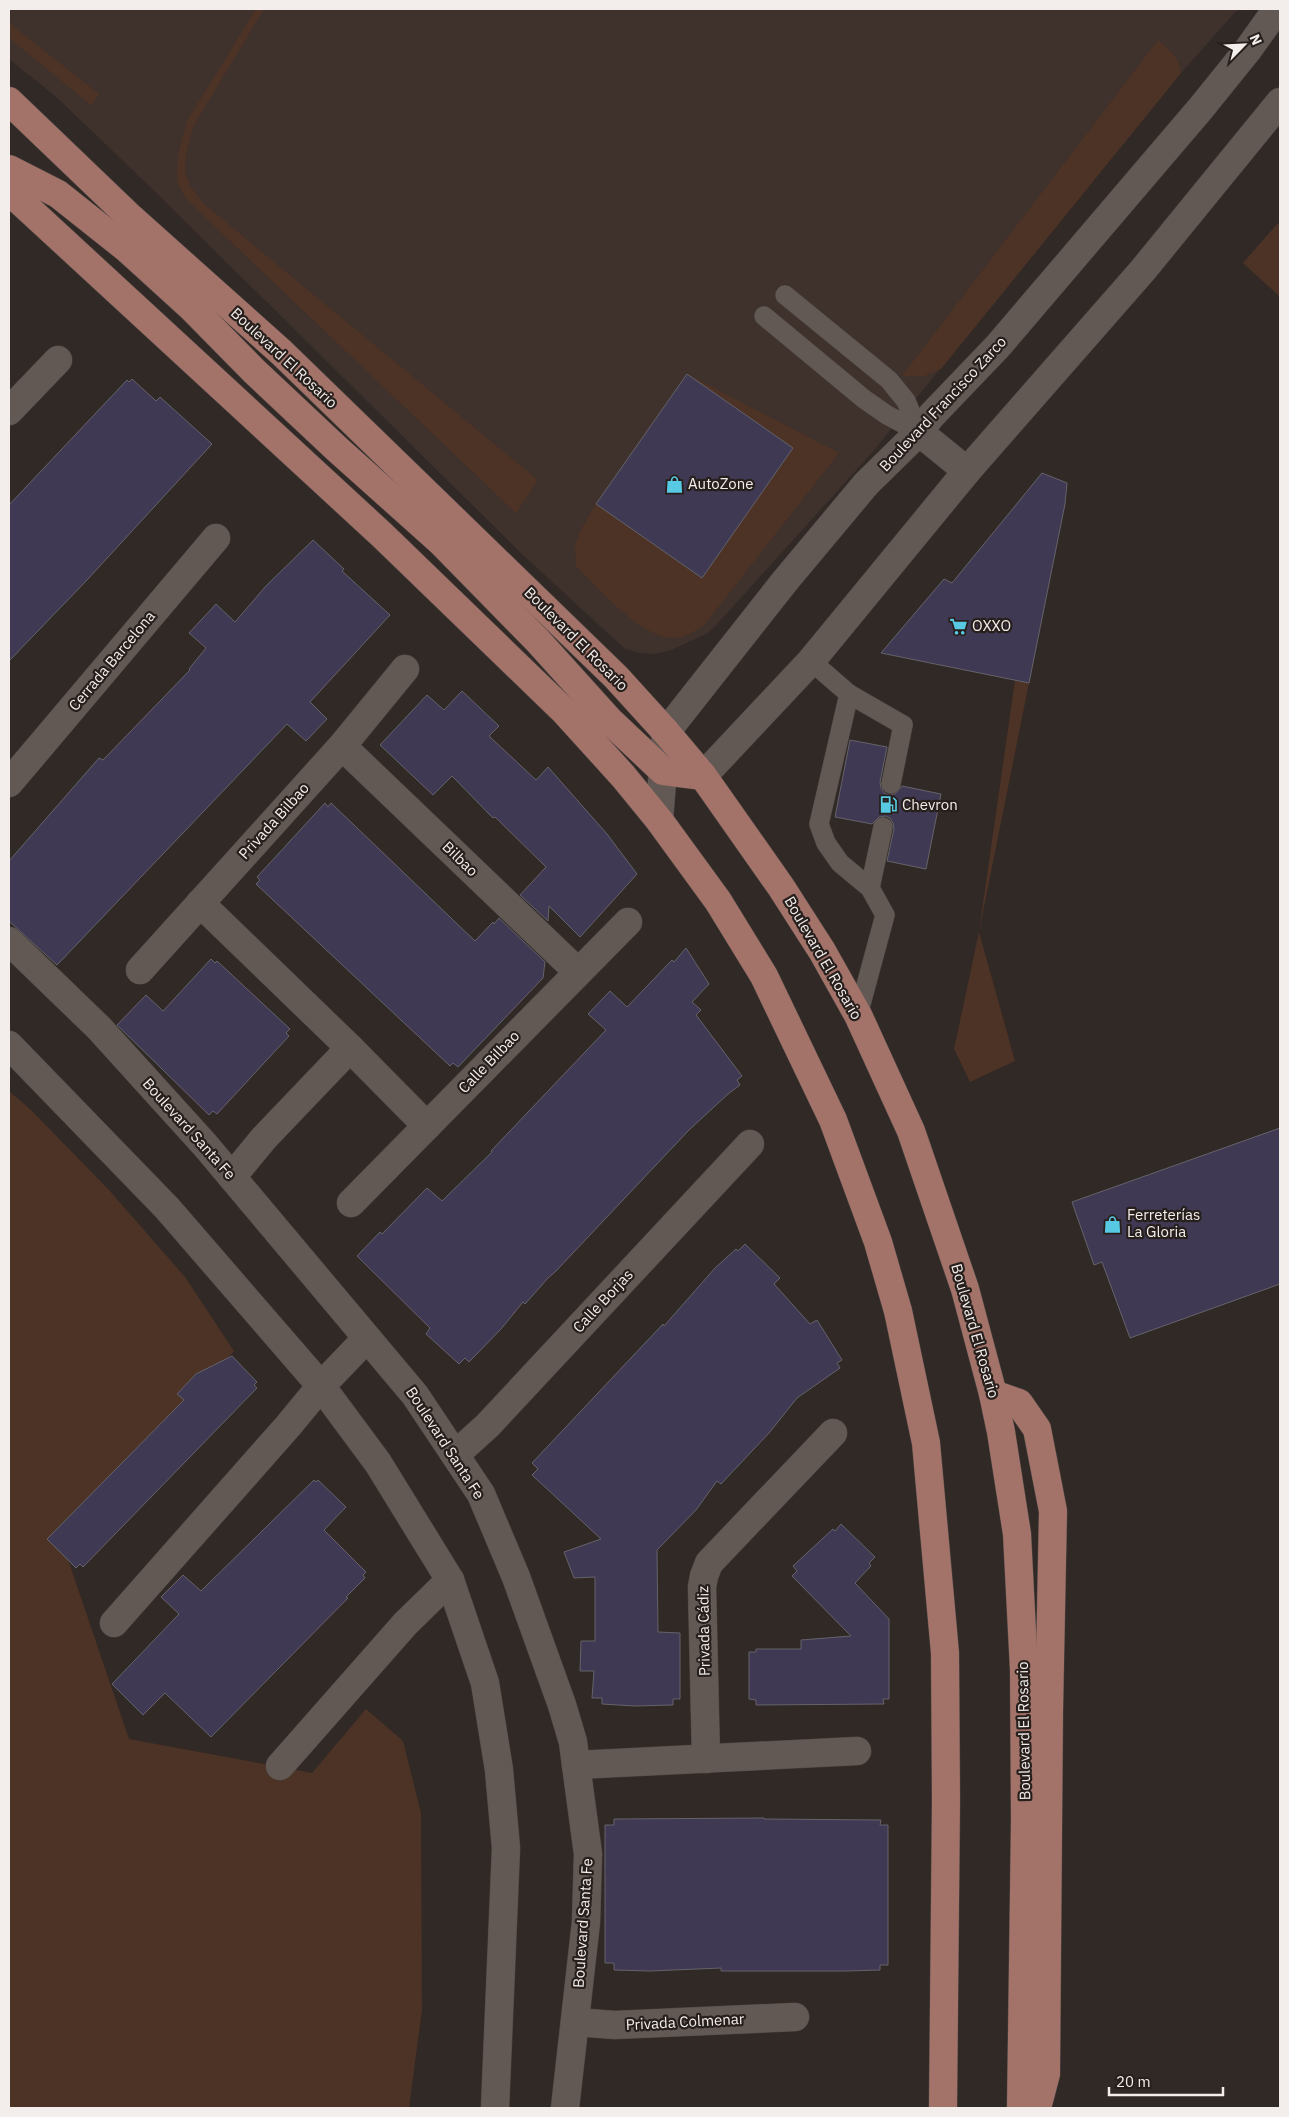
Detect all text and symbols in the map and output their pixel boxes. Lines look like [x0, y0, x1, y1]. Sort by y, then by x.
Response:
north arrow [1219, 20, 1269, 70]
text: N [1246, 31, 1266, 48]
street label: Boulevard El Rosario [227, 303, 342, 412]
street label: Boulevard Francisco Zarco [875, 332, 1010, 475]
shop icon: AutoZone [664, 474, 684, 494]
place label: AutoZone [688, 474, 753, 493]
street label: Boulevard El Rosario [521, 583, 632, 694]
street label: Cerrada Barcelona [64, 607, 159, 715]
supermarket icon: OXXO [948, 616, 968, 636]
place label: OXXO [972, 616, 1011, 635]
street label: Privada Bilbao [234, 778, 313, 863]
fuel station icon: Chevron [878, 795, 898, 815]
place label: Chevron [902, 795, 958, 814]
street label: Bilbao [438, 837, 482, 880]
street label: Boulevard El Rosario [780, 893, 866, 1023]
street label: Calle Bilbao [454, 1026, 523, 1097]
street label: Boulevard Santa Fe [139, 1074, 240, 1183]
place label: Ferreterías La Gloria [1127, 1205, 1200, 1241]
shop icon: Ferreterías La Gloria [1103, 1214, 1123, 1234]
street label: Boulevard El Rosario [947, 1261, 1004, 1400]
street label: Calle Borjas [568, 1265, 637, 1336]
street label: Boulevard Santa Fe [402, 1383, 489, 1502]
street label: Privada Cádiz [693, 1586, 714, 1676]
street label: Boulevard El Rosario [1013, 1661, 1034, 1801]
street label: Boulevard Santa Fe [568, 1857, 597, 1989]
street label: Privada Colmenar [625, 2009, 745, 2034]
scale bar [1109, 2064, 1223, 2096]
text: 20 m [1116, 2072, 1151, 2091]

